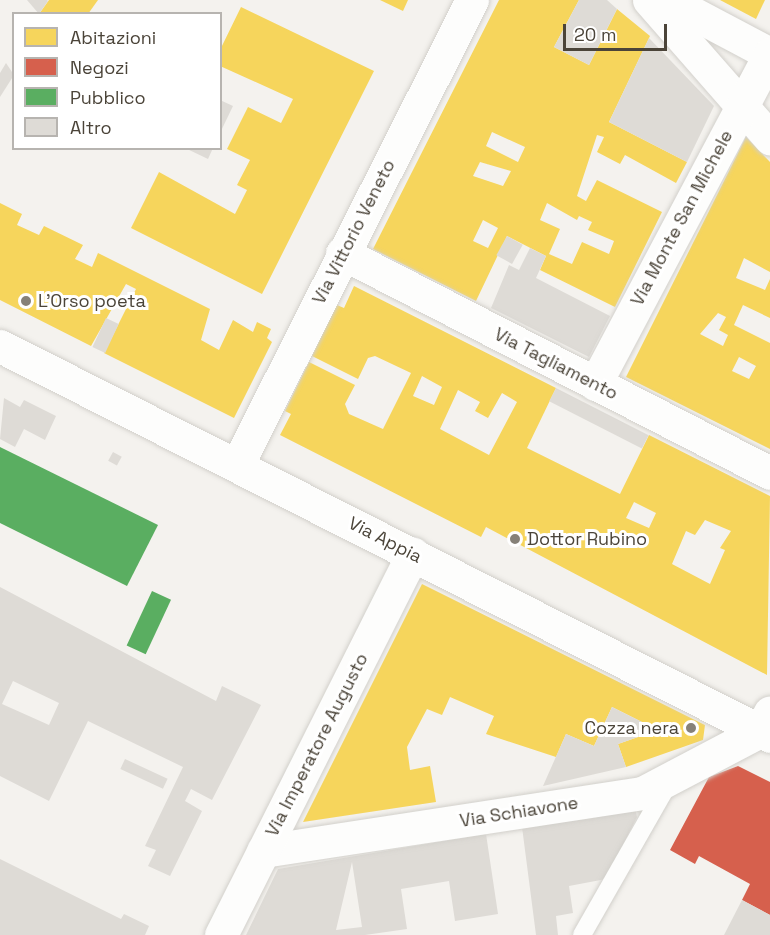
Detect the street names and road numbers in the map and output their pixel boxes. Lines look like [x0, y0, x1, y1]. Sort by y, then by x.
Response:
street label: Via Monte San Michele [627, 126, 737, 310]
street label: Via Vittorio Veneto [308, 156, 400, 308]
street label: Via Tagliamento [490, 323, 622, 405]
street label: Via Appia [345, 512, 425, 568]
street label: Via Imperatore Augusto [261, 650, 373, 840]
street label: Via Schiavone [458, 792, 580, 832]

